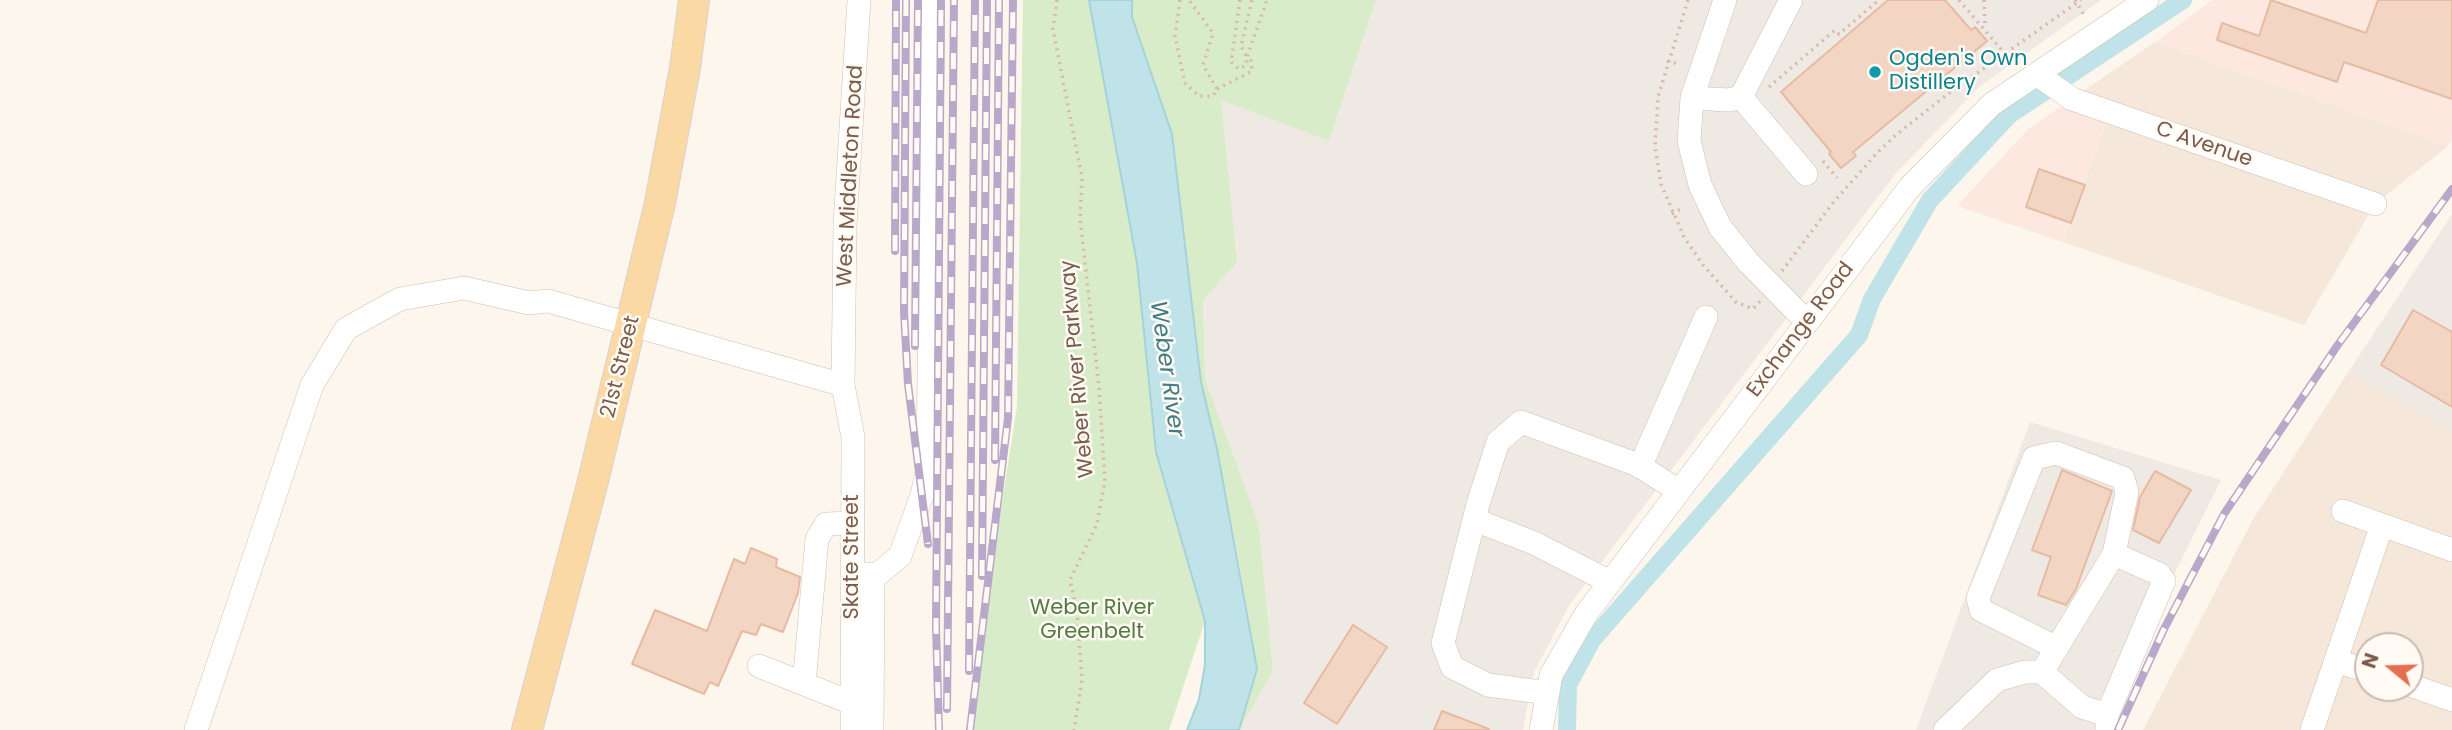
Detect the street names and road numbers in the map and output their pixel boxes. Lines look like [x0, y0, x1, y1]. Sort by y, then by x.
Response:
street label: West Middleton Road [833, 64, 869, 288]
street label: C Avenue [2152, 117, 2256, 173]
street label: Exchange Road [1742, 258, 1860, 402]
street label: Weber River Parkway [1056, 259, 1100, 479]
street label: 21st Street [596, 313, 646, 421]
street label: Skate Street [840, 494, 866, 620]

